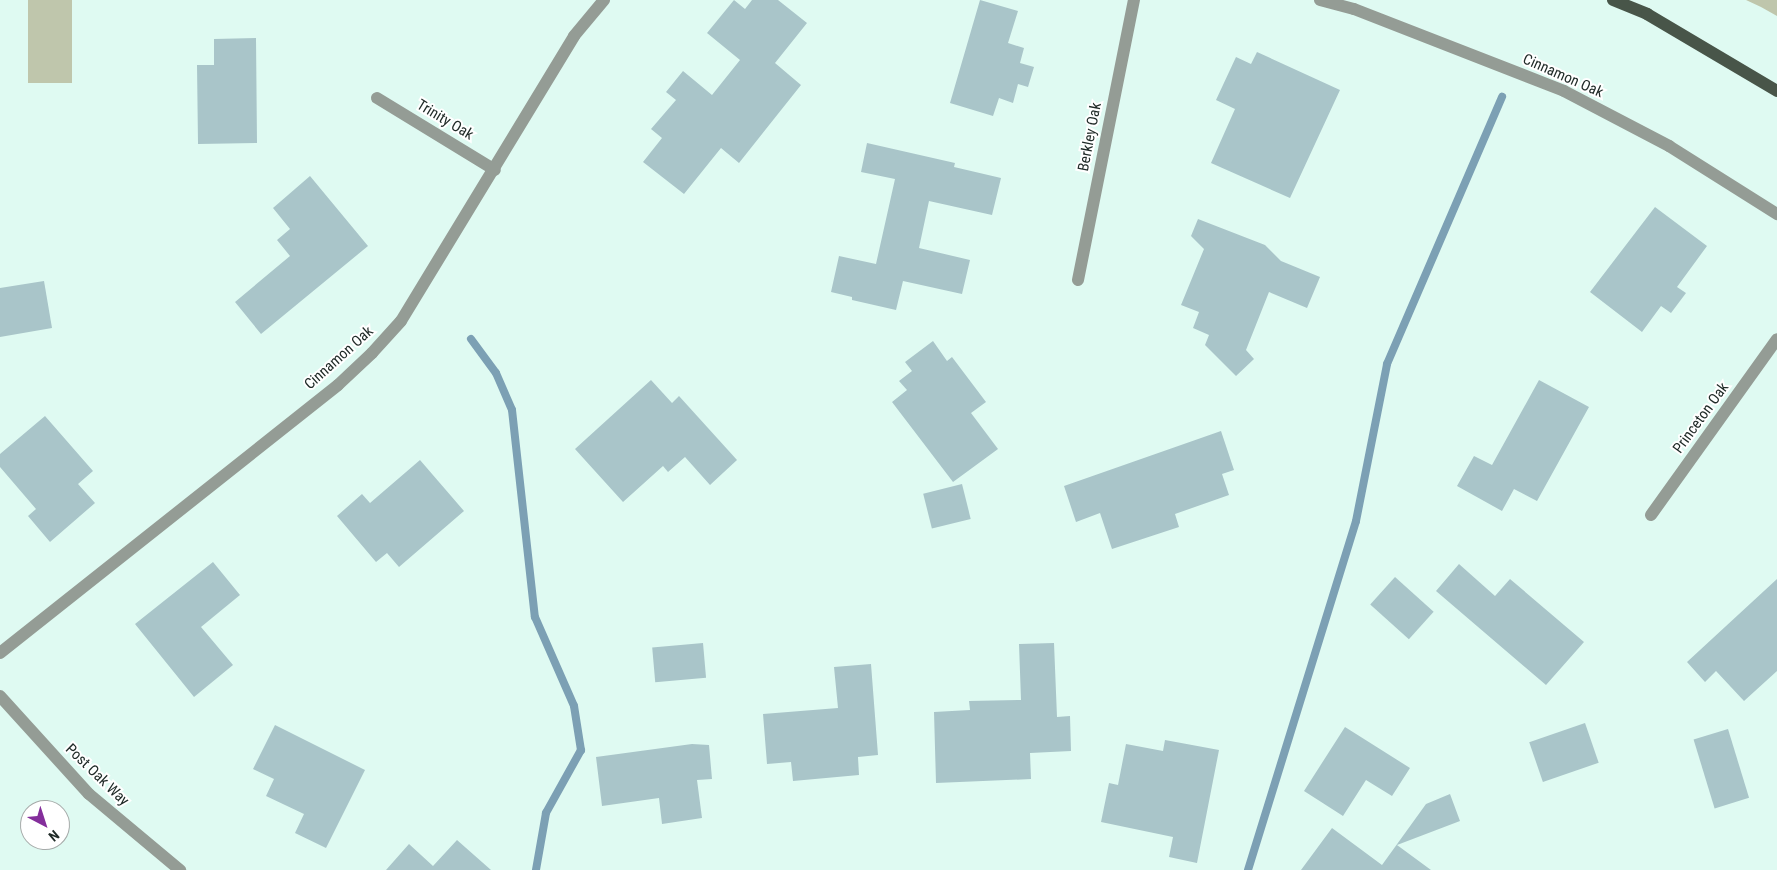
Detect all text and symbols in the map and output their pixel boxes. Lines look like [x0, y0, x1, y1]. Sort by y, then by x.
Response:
street label: Cinnamon Oak [1520, 50, 1606, 102]
street label: Trinity Oak [413, 96, 477, 144]
street label: Berkley Oak [1075, 101, 1105, 173]
street label: Cinnamon Oak [301, 322, 377, 394]
street label: Princeton Oak [1669, 379, 1733, 457]
street label: Post Oak Way [61, 740, 133, 810]
north arrow [20, 800, 70, 850]
text: N [46, 827, 62, 845]

